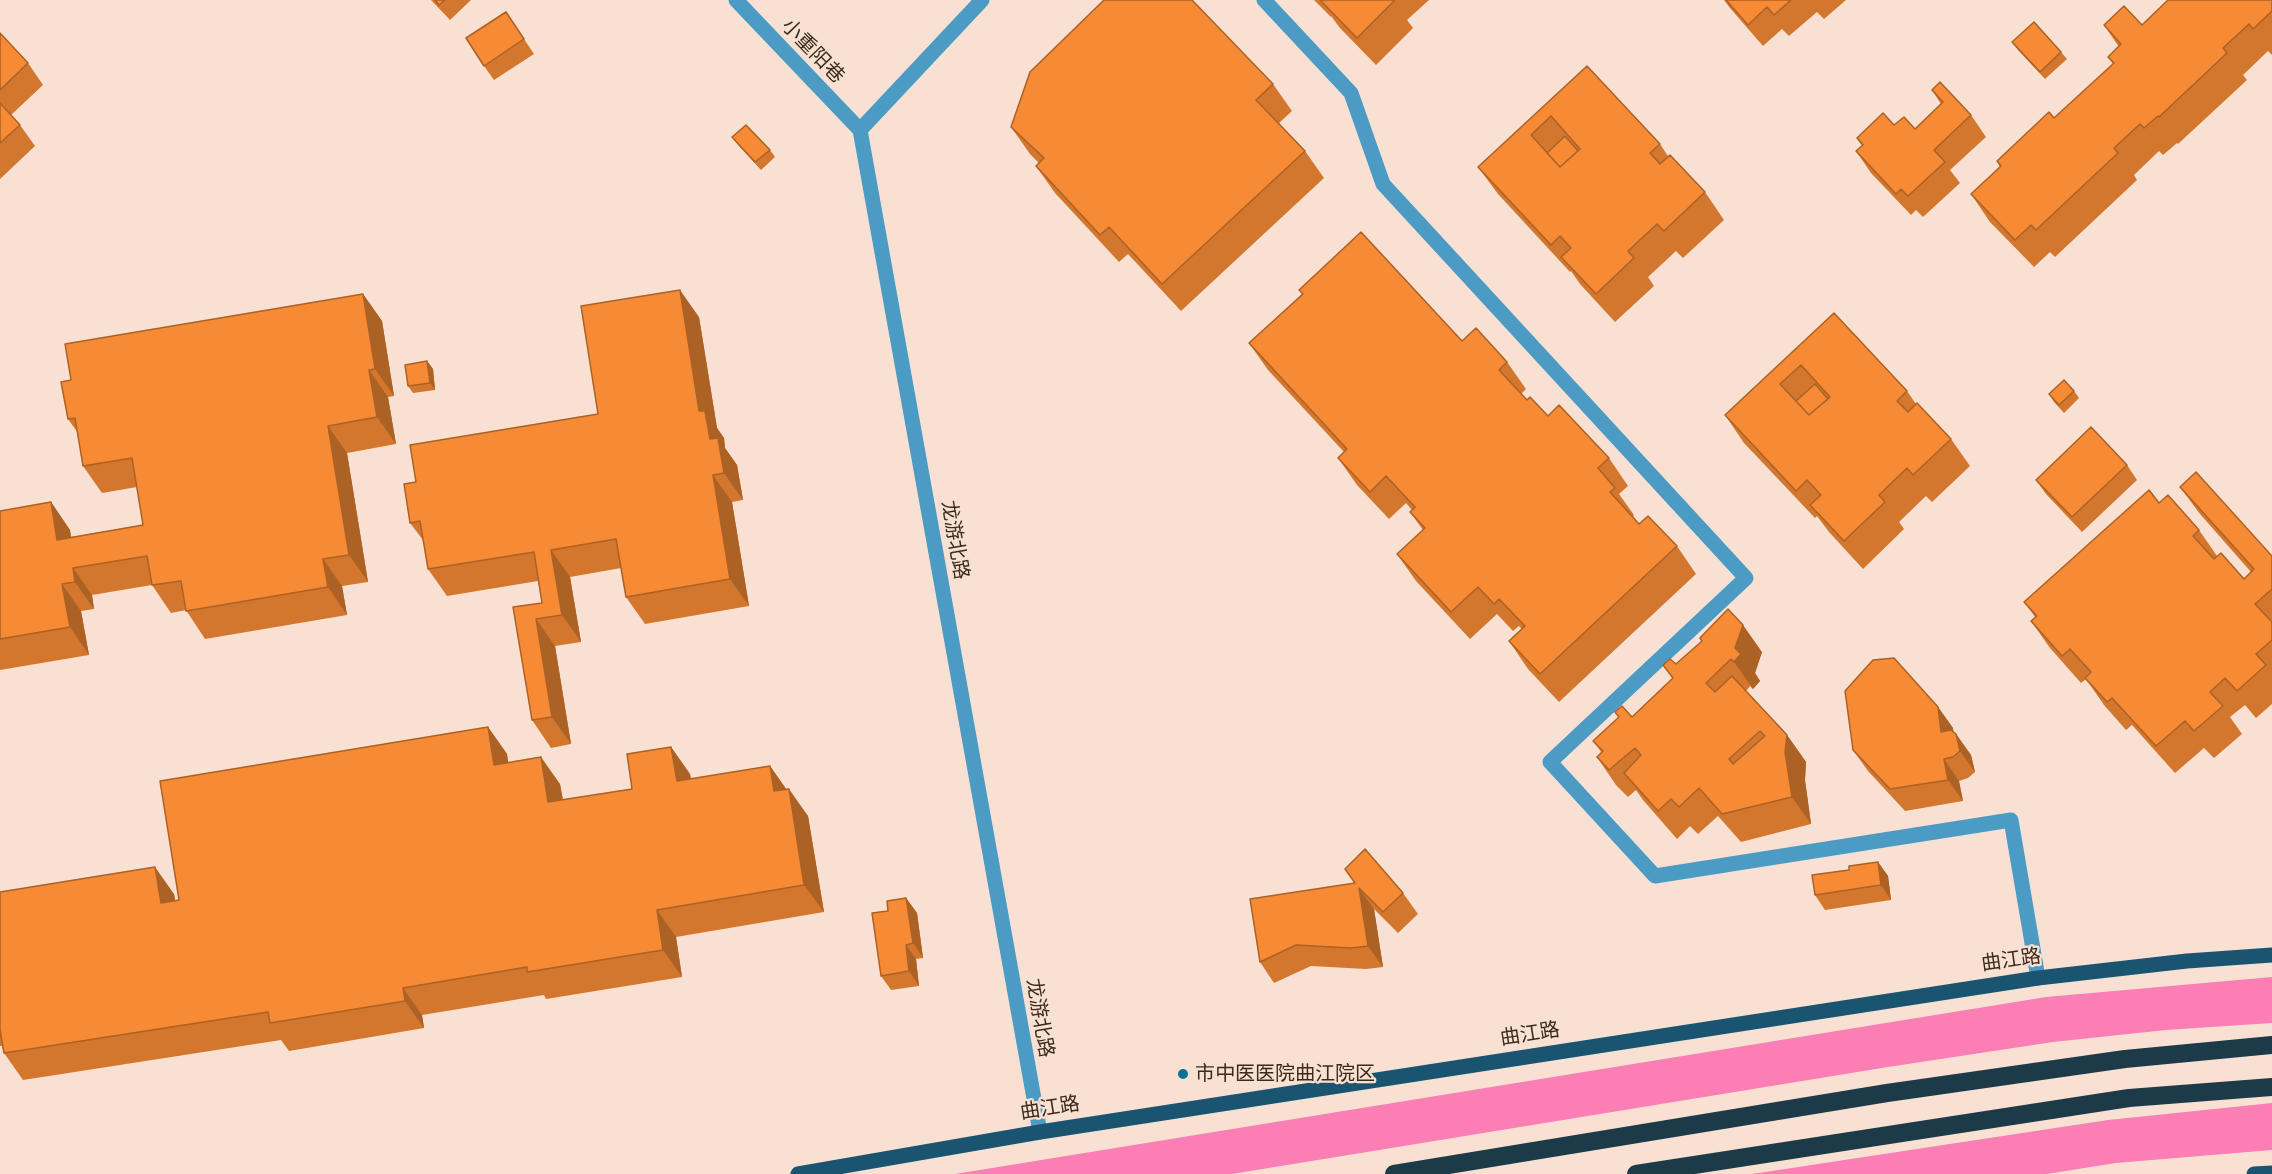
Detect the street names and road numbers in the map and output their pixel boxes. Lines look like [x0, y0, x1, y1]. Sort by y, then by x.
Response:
street label: 小重阳巷 [777, 14, 849, 88]
street label: 龙游北路 [936, 499, 974, 581]
street label: 曲江路 [1980, 944, 2042, 976]
street label: 龙游北路 [1021, 977, 1059, 1059]
street label: 曲江路 [1498, 1017, 1562, 1051]
street label: 曲江路 [1018, 1091, 1082, 1125]

